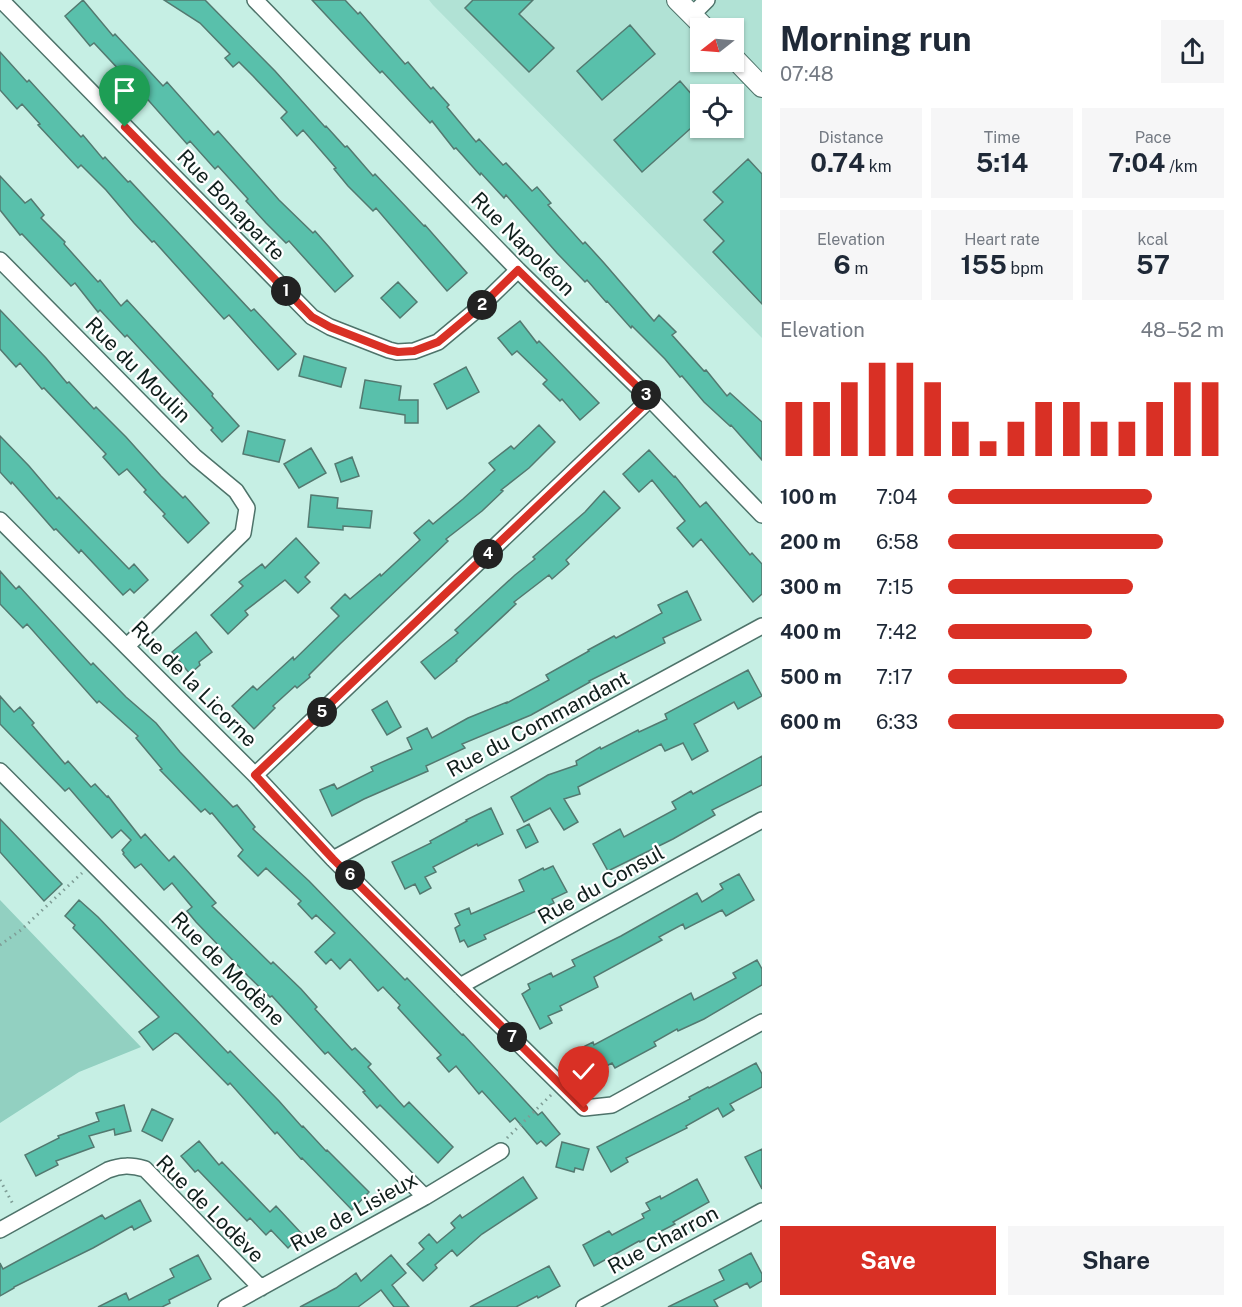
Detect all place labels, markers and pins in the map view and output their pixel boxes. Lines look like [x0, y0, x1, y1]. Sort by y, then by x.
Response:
pin [99, 65, 150, 127]
pin: 1 [271, 276, 301, 306]
pin: 2 [467, 290, 497, 320]
pin: 3 [631, 380, 661, 410]
pin: 4 [473, 539, 503, 569]
pin: 5 [307, 697, 337, 727]
pin: 6 [335, 860, 365, 890]
pin: 7 [497, 1022, 527, 1052]
pin [558, 1046, 609, 1108]

